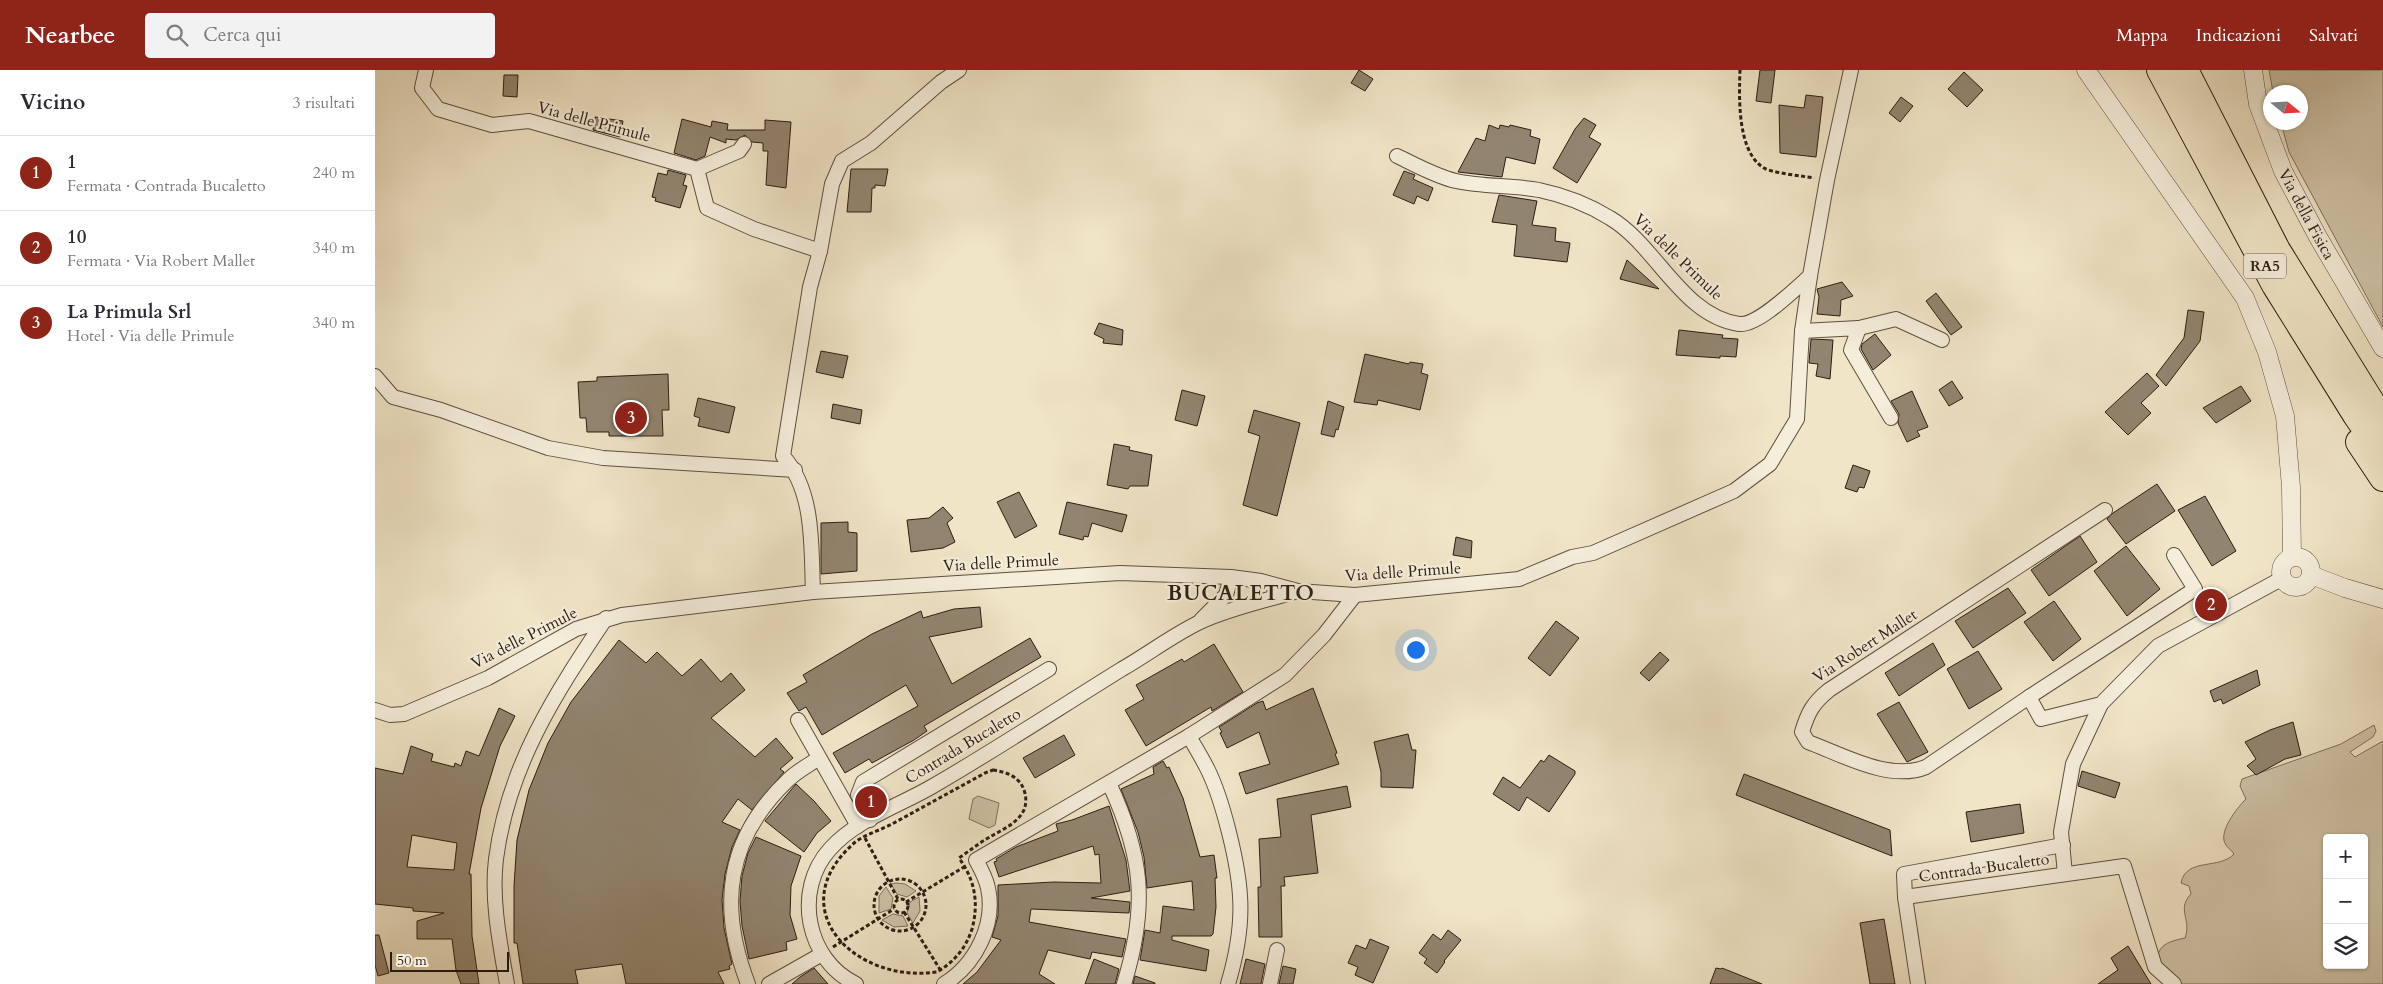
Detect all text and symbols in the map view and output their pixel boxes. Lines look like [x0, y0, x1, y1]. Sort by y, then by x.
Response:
search box [145, 13, 495, 58]
text: Nearbee [25, 19, 115, 52]
icon: search [163, 21, 191, 49]
text: Cerca qui [203, 22, 281, 48]
text: Mappa [2116, 23, 2168, 48]
text: Indicazioni [2196, 23, 2281, 48]
text: Salvati [2309, 23, 2358, 48]
north arrow [2263, 85, 2308, 130]
text: Vicino [20, 88, 85, 117]
text: 3 risultati [292, 92, 355, 114]
street label: Via delle Primule [535, 96, 653, 148]
text: 1 [67, 149, 77, 175]
text: 1 [32, 162, 40, 184]
text: 240 m [313, 162, 355, 184]
street label: Via della Fisica [2273, 165, 2340, 264]
text: Fermata · Contrada Bucaletto [67, 175, 266, 197]
street label: Via delle Primule [1628, 209, 1728, 305]
text: 10 [67, 224, 86, 250]
text: 2 [32, 237, 40, 259]
text: 340 m [313, 237, 355, 259]
text: Fermata · Via Robert Mallet [67, 250, 255, 272]
road number: RA5 [2244, 254, 2286, 278]
text: La Primula Srl [67, 299, 191, 325]
text: 3 [32, 312, 40, 334]
text: 340 m [313, 312, 355, 334]
text: Hotel · Via delle Primule [67, 325, 234, 347]
pin: 3 [615, 399, 647, 437]
street label: Via delle Primule [942, 549, 1060, 577]
street label: Via delle Primule [1344, 557, 1462, 587]
district label: BUCALETTO [1167, 579, 1315, 608]
pin: 2 [2195, 586, 2227, 624]
street label: Via delle Primule [467, 602, 581, 674]
street label: Via Robert Mallet [1808, 604, 1922, 688]
your location [1403, 637, 1429, 663]
street label: Contrada Bucaletto [901, 703, 1025, 789]
pin: 1 [855, 783, 887, 821]
map controls [2323, 834, 2368, 969]
button: + [2323, 834, 2368, 879]
street label: Contrada Bucaletto [1917, 848, 2051, 888]
button: − [2323, 879, 2368, 924]
button: layers [2323, 924, 2368, 969]
scale bar [390, 949, 509, 972]
text: 50 m [397, 951, 427, 970]

